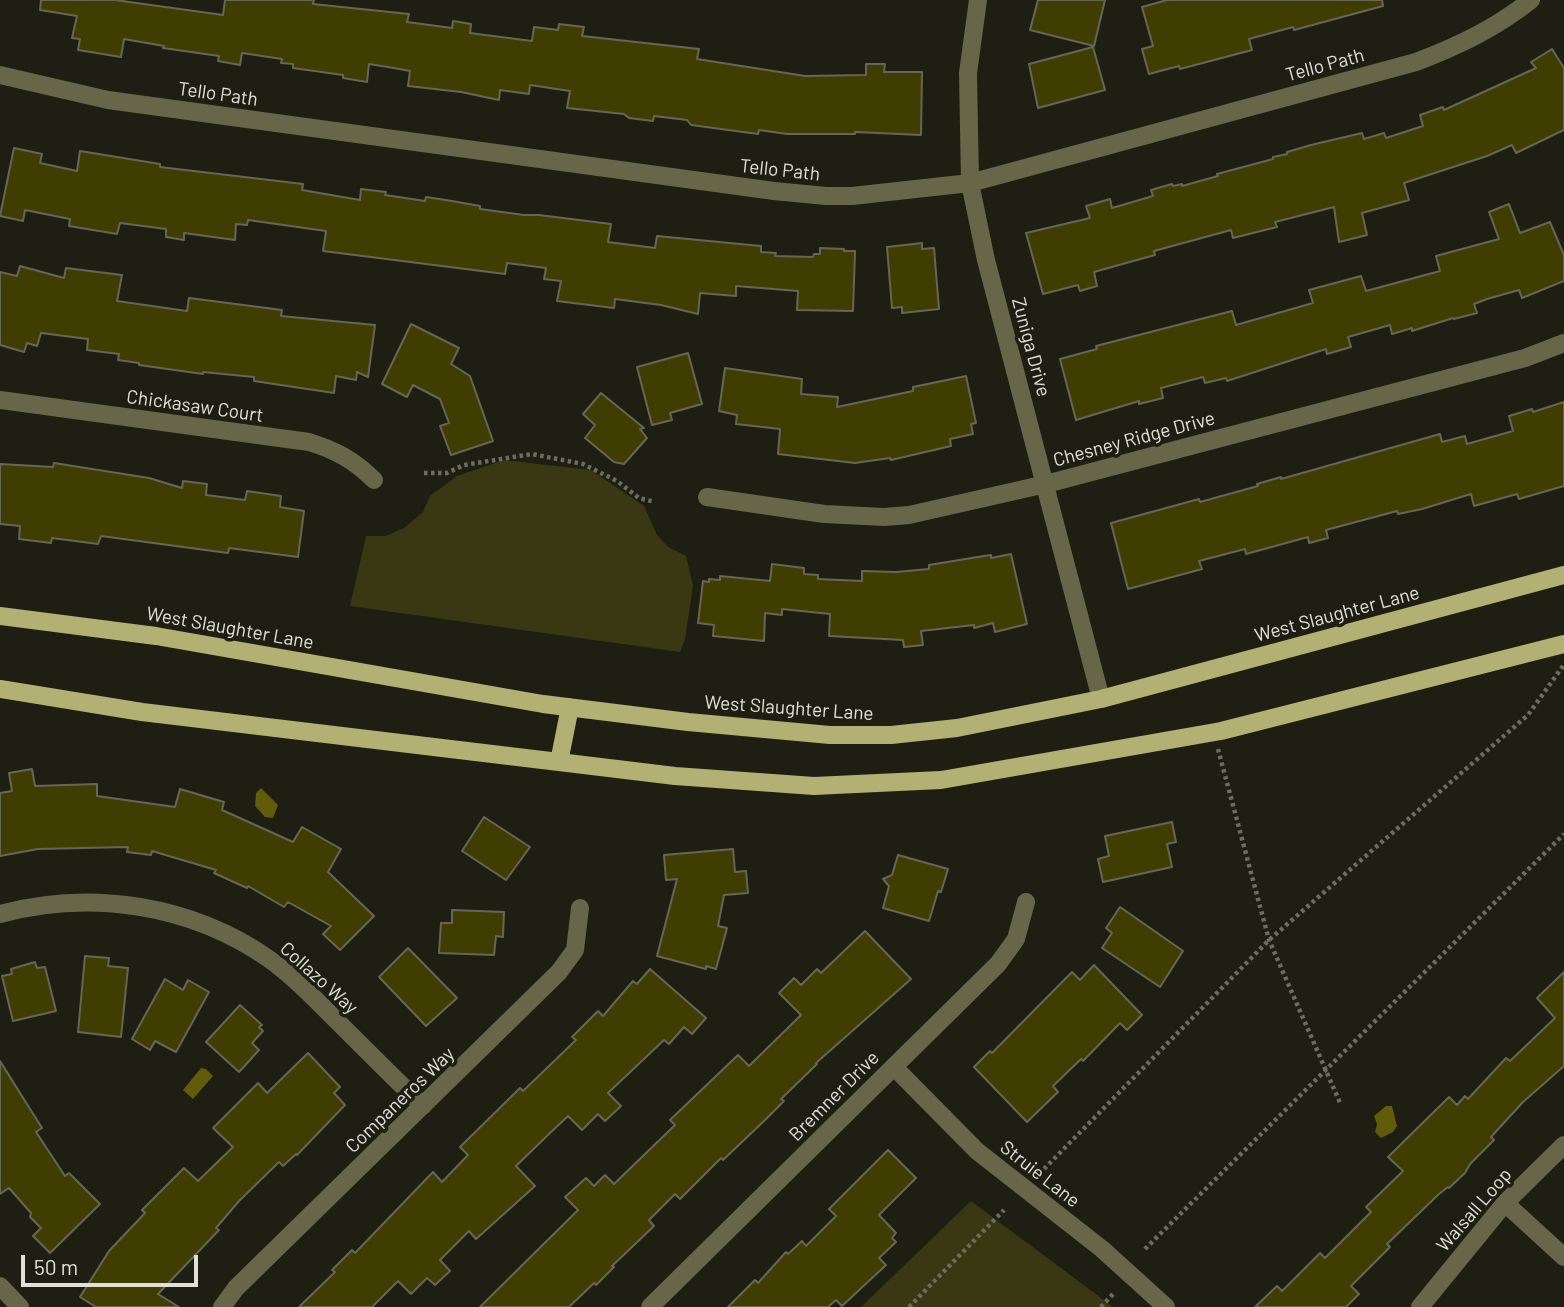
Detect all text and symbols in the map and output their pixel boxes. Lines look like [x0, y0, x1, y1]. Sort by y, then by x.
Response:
street label: Tello Path [1283, 44, 1367, 86]
street label: Tello Path [177, 77, 259, 111]
street label: Tello Path [739, 154, 821, 186]
street label: Zuniga Drive [1007, 295, 1055, 399]
street label: Chickasaw Court [125, 385, 265, 427]
street label: Chesney Ridge Drive [1051, 406, 1217, 472]
street label: West Slaughter Lane [1252, 581, 1422, 647]
street label: West Slaughter Lane [145, 602, 315, 654]
street label: West Slaughter Lane [704, 691, 874, 725]
street label: Collazo Way [275, 937, 363, 1019]
street label: Companeros Way [341, 1042, 459, 1158]
street label: Bremner Drive [784, 1046, 884, 1146]
street label: Struie Lane [996, 1136, 1084, 1212]
street label: Walsall Loop [1432, 1164, 1516, 1256]
scale bar [24, 1240, 201, 1284]
text: 50 m [34, 1254, 78, 1279]

